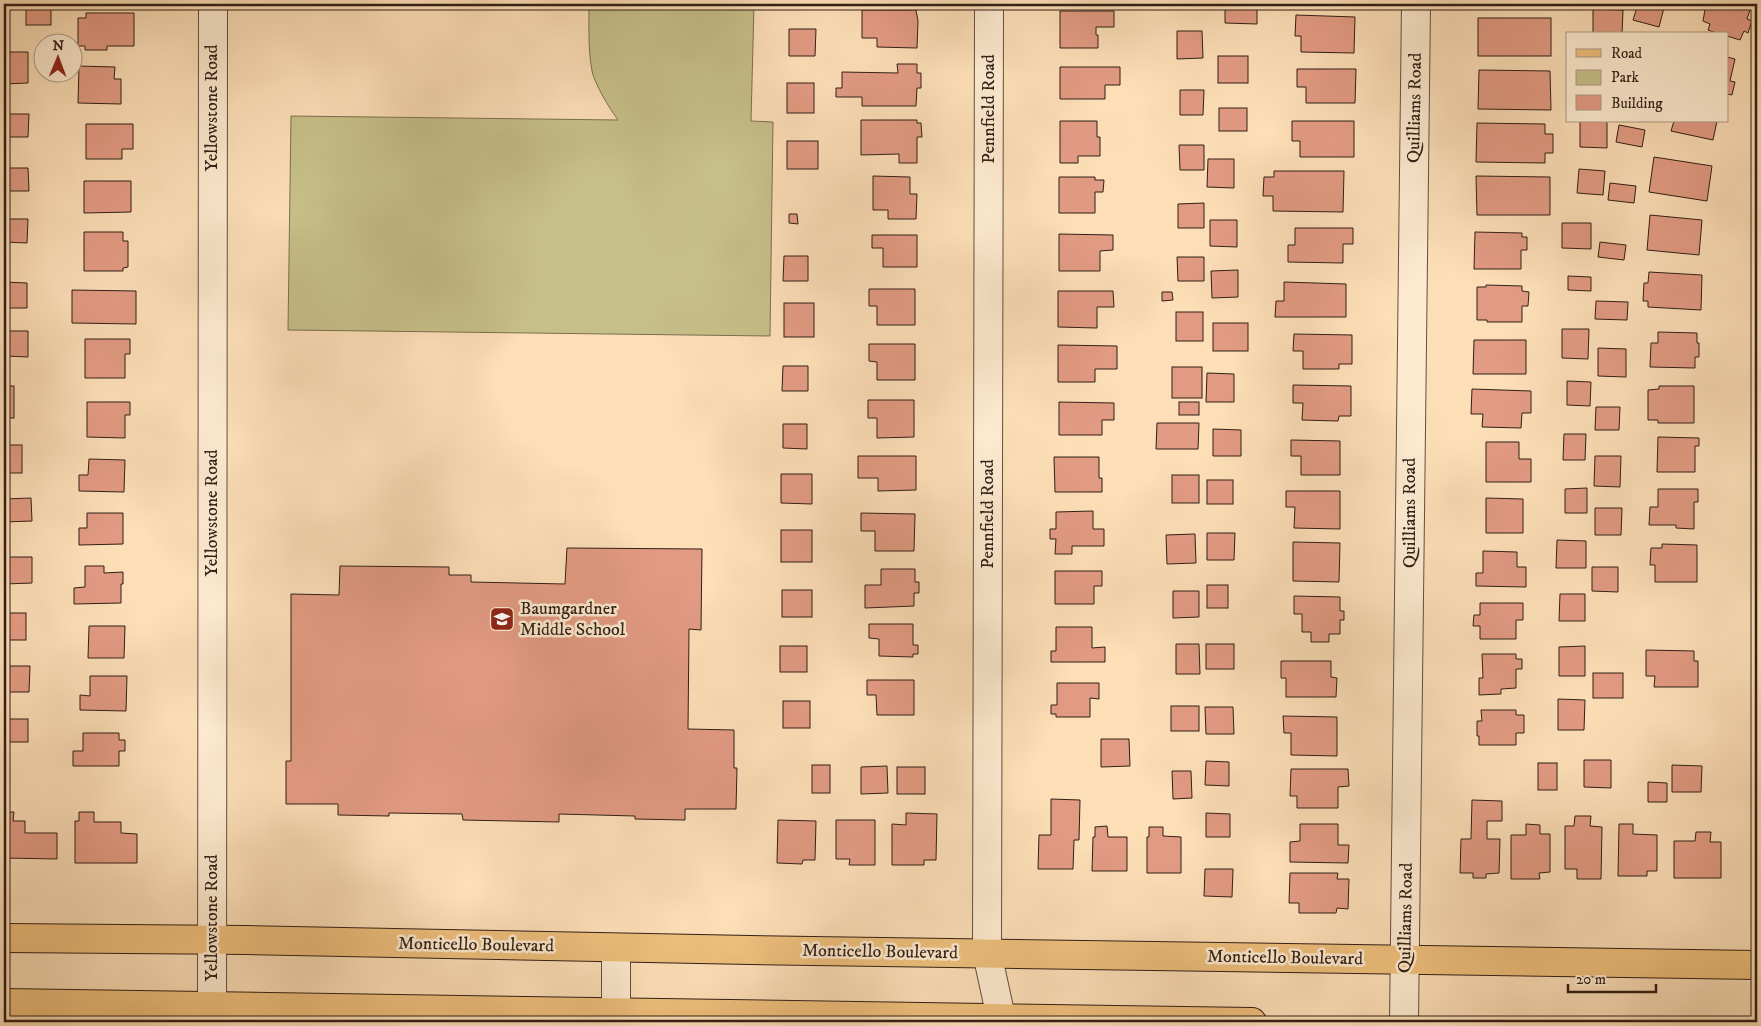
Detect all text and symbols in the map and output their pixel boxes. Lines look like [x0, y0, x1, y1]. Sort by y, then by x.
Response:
north arrow [32, 32, 82, 82]
legend [1566, 32, 1728, 122]
text: N [52, 37, 65, 55]
street label: Yellowstone Road [201, 44, 223, 172]
text: Road [1611, 44, 1643, 63]
street label: Quilliams Road [1403, 53, 1427, 163]
street label: Pennfield Road [978, 54, 1000, 164]
text: Park [1611, 68, 1640, 87]
text: Building [1611, 94, 1663, 113]
street label: Yellowstone Road [201, 449, 223, 577]
street label: Quilliams Road [1399, 458, 1421, 568]
street label: Pennfield Road [977, 459, 999, 569]
place label: Baumgardner Middle School [520, 598, 626, 641]
school or university icon: Baumgardner Middle School [489, 606, 515, 632]
street label: Yellowstone Road [201, 854, 223, 982]
street label: Quilliams Road [1394, 863, 1418, 973]
street label: Monticello Boulevard [398, 933, 554, 957]
street label: Monticello Boulevard [802, 940, 958, 964]
street label: Monticello Boulevard [1207, 946, 1363, 970]
scale bar [1568, 961, 1656, 993]
text: 20 m [1576, 970, 1606, 989]

